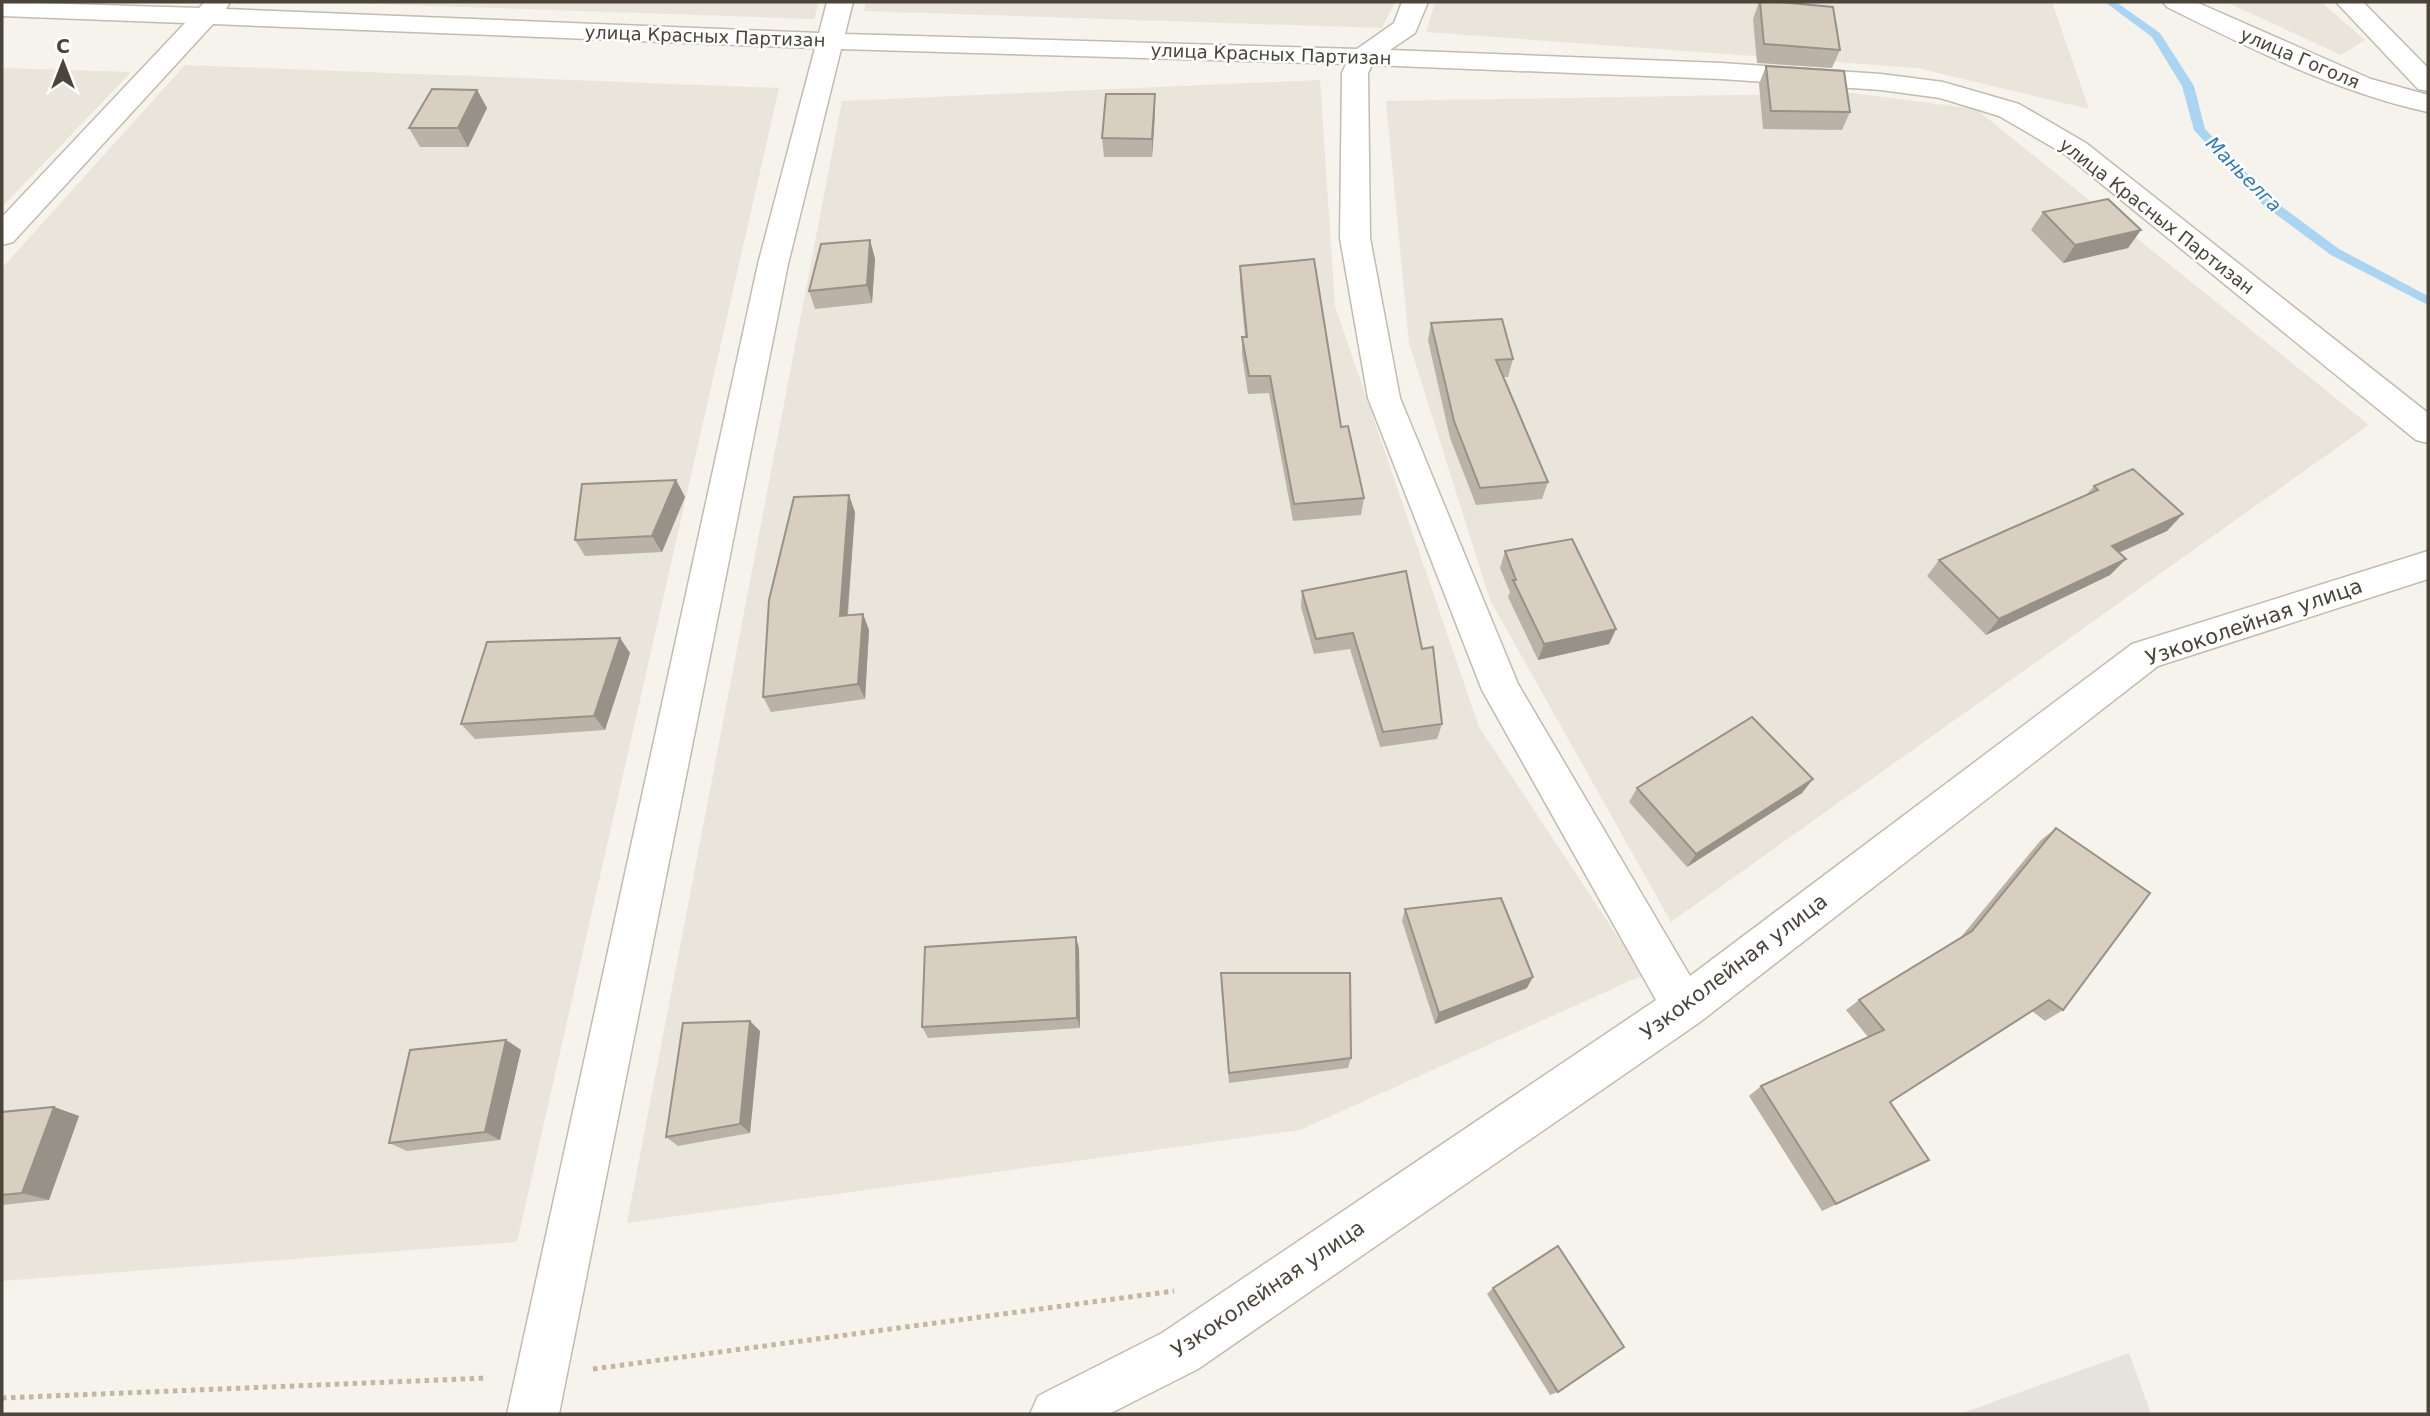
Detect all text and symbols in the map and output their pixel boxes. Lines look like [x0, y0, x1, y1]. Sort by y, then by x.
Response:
street label: улица Красных Партизан [584, 21, 826, 51]
street label: улица Гоголя [2237, 23, 2363, 93]
north arrow [28, 28, 98, 98]
text: С [56, 35, 70, 57]
street label: улица Красных Партизан [1150, 39, 1392, 69]
water label: Маньелга [2202, 132, 2286, 216]
street label: улица Красных Партизан [2056, 134, 2258, 298]
street label: Узкоколейная улица [2142, 574, 2366, 670]
street label: Узкоколейная улица [1636, 889, 1832, 1045]
street label: Узкоколейная улица [1167, 1215, 1369, 1363]

